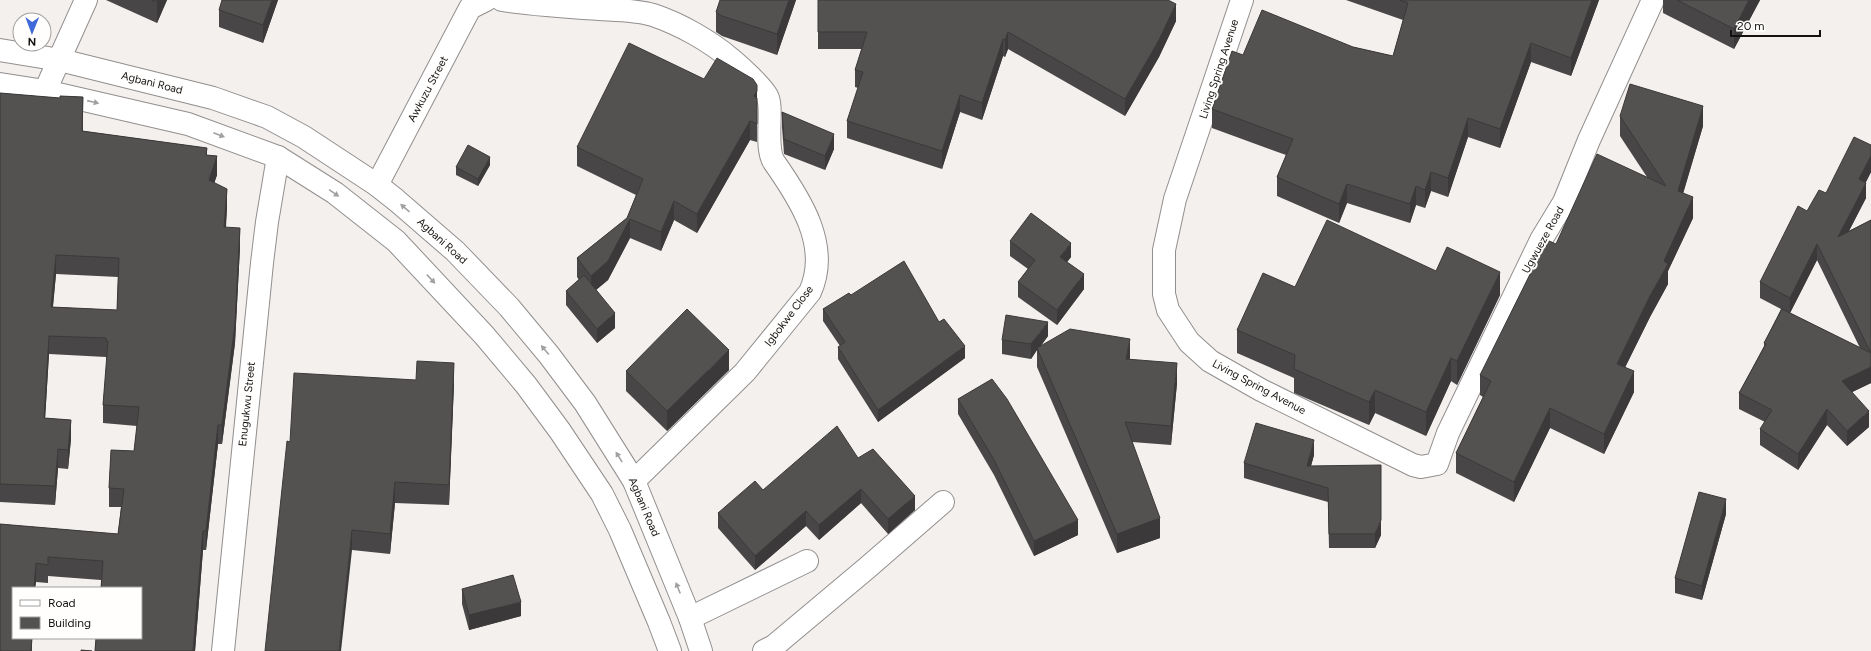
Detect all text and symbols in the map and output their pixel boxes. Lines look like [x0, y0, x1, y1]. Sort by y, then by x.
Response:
north arrow [12, 12, 52, 52]
scale bar [1731, 12, 1820, 38]
street label: Living Spring Avenue [1197, 18, 1241, 120]
text: 20 m [1737, 19, 1765, 33]
text: N [27, 35, 36, 48]
street label: Awkuzu Street [405, 54, 451, 124]
street label: Agbani Road [120, 69, 184, 97]
one-way arrow [87, 100, 99, 106]
one-way arrow [213, 133, 225, 139]
one-way arrow [329, 189, 339, 197]
one-way arrow [400, 203, 411, 212]
street label: Ugwueze Road [1519, 204, 1567, 276]
street label: Agbani Road [414, 215, 470, 267]
one-way arrow [427, 274, 436, 284]
street label: Igbokwe Close [762, 283, 816, 349]
one-way arrow [541, 345, 550, 356]
street label: Living Spring Avenue [1210, 357, 1308, 417]
street label: Enugukwu Street [236, 361, 258, 447]
one-way arrow [616, 451, 623, 463]
street label: Agbani Road [626, 476, 662, 538]
one-way arrow [674, 582, 680, 594]
legend [12, 587, 142, 639]
text: Road [48, 596, 76, 610]
text: Building [48, 616, 91, 630]

